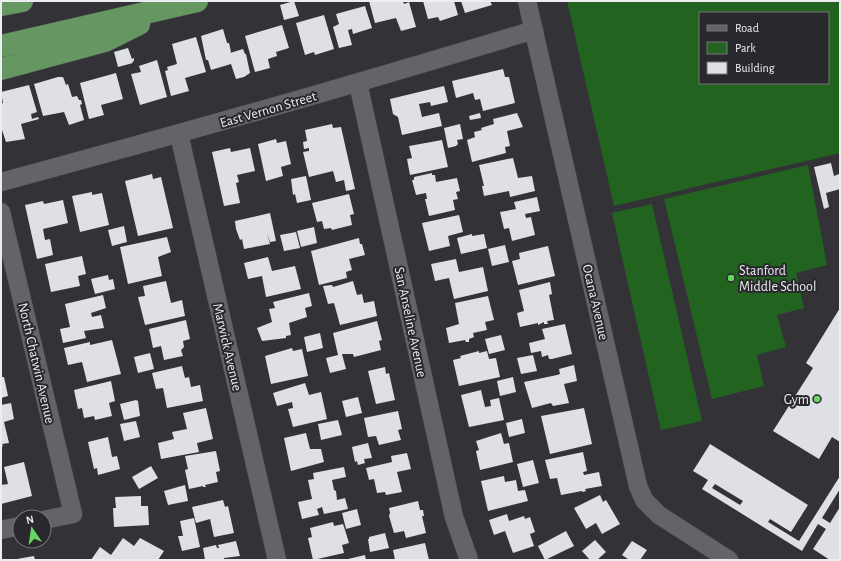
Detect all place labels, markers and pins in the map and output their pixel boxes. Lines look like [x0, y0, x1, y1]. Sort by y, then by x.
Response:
place label: Stanford Middle School [739, 264, 816, 294]
marker: Stanford Middle School [726, 273, 736, 283]
place label: Gym [784, 393, 809, 407]
marker: Gym [812, 394, 822, 404]

